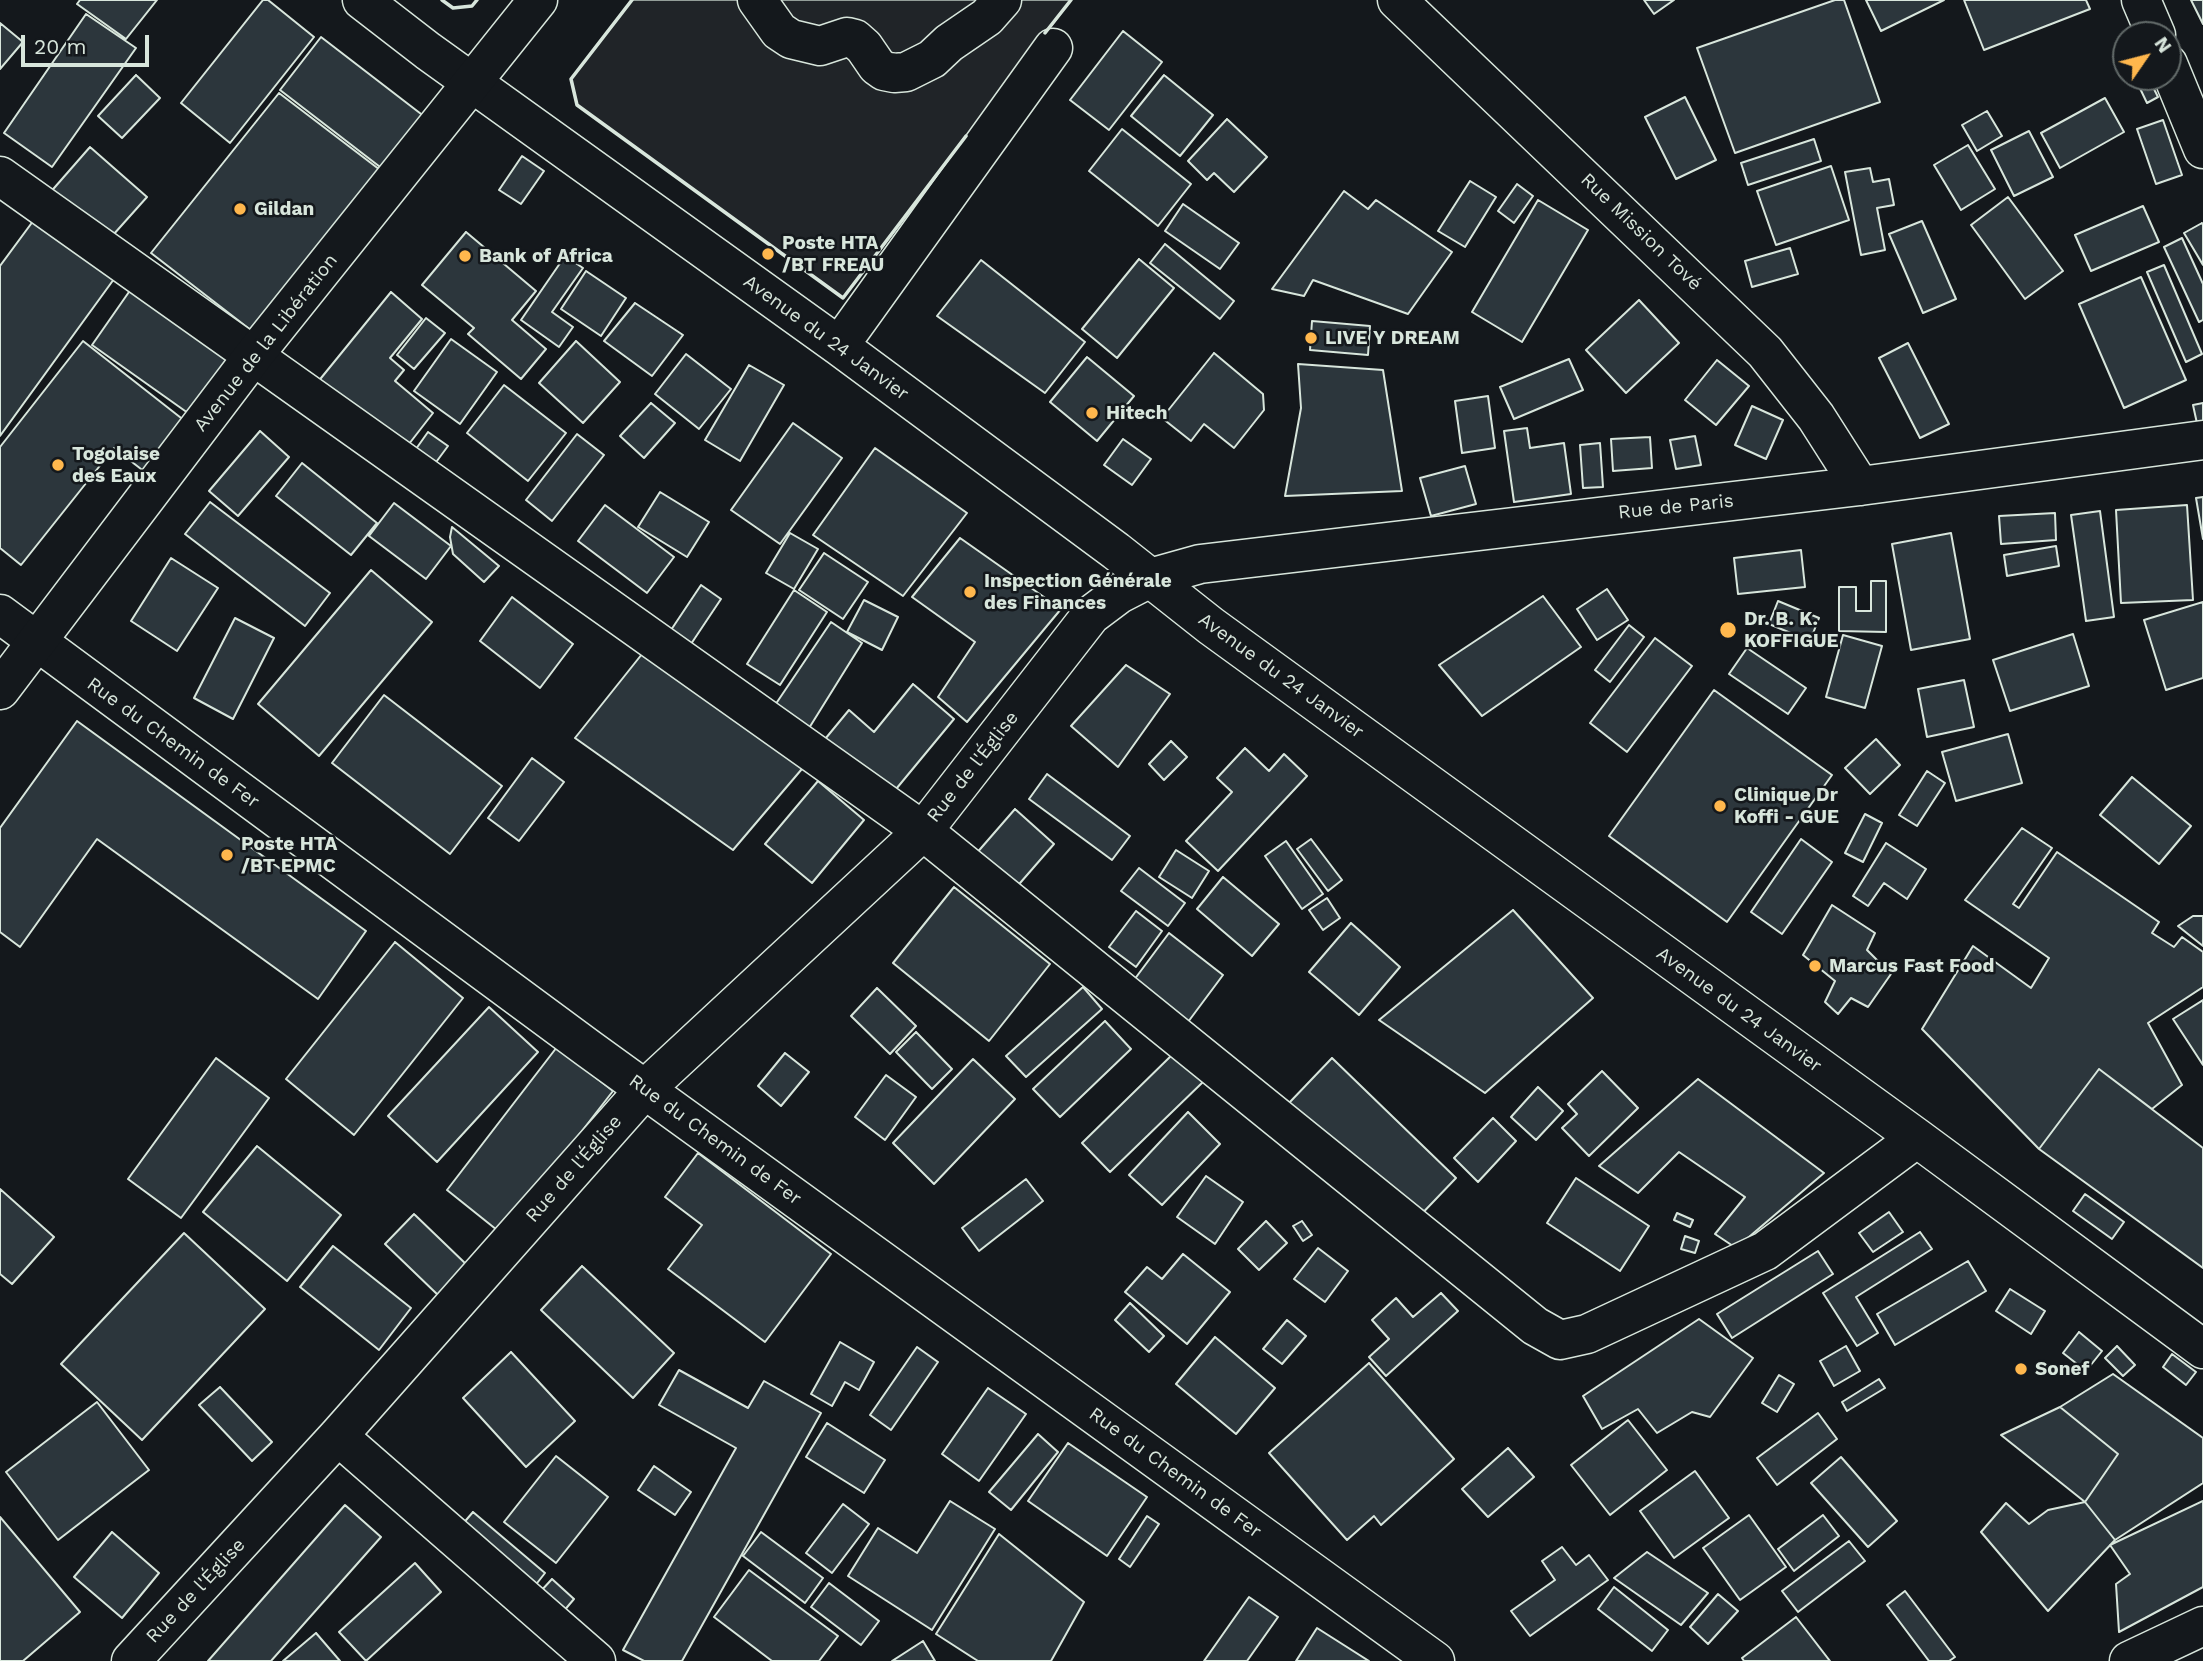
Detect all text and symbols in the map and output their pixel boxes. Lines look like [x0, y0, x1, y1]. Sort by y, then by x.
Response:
scale bar [24, 21, 152, 65]
north arrow [2112, 21, 2182, 91]
text: N [2150, 32, 2176, 57]
text: 20 m [34, 34, 86, 59]
street label: Rue Mission Tové [1576, 168, 1706, 296]
place label: Gildan [254, 198, 314, 220]
marker: Gildan [232, 201, 248, 217]
place label: Poste HTA /BT FREAU [782, 232, 884, 276]
place label: Bank of Africa [479, 245, 613, 267]
marker: Poste HTA /BT FREAU [760, 246, 776, 262]
marker: Bank of Africa [457, 248, 473, 264]
street label: Avenue de la Libération [189, 250, 343, 436]
street label: Avenue du 24 Janvier [739, 270, 913, 406]
place label: LIVE Y DREAM [1325, 327, 1460, 349]
marker: LIVE Y DREAM [1303, 330, 1319, 346]
place label: Hitech [1106, 402, 1167, 424]
marker: Hitech [1084, 405, 1100, 421]
place label: Togolaise des Eaux [72, 443, 160, 487]
marker: Togolaise des Eaux [50, 457, 66, 473]
street label: Rue de Paris [1617, 490, 1735, 524]
place label: Inspection Générale des Finances [984, 570, 1172, 614]
marker: Inspection Générale des Finances [962, 584, 978, 600]
street label: Avenue du 24 Janvier [1194, 608, 1368, 744]
place label: Dr. B. K. KOFFIGUE [1744, 608, 1839, 652]
marker: Dr. B. K. KOFFIGUE [1718, 620, 1738, 640]
street label: Rue du Chemin de Fer [82, 673, 264, 813]
street label: Rue de l'Église [923, 707, 1023, 827]
place label: Clinique Dr Koffi - GUE [1734, 784, 1839, 828]
marker: Clinique Dr Koffi - GUE [1712, 798, 1728, 814]
place label: Poste HTA /BT EPMC [241, 833, 337, 877]
marker: Poste HTA /BT EPMC [219, 847, 235, 863]
street label: Avenue du 24 Janvier [1652, 942, 1826, 1078]
place label: Marcus Fast Food [1829, 955, 1994, 977]
marker: Marcus Fast Food [1807, 958, 1823, 974]
street label: Rue du Chemin de Fer [624, 1070, 806, 1210]
street label: Rue de l'Église [521, 1111, 627, 1227]
place label: Sonef [2035, 1358, 2089, 1380]
marker: Sonef [2013, 1361, 2029, 1377]
street label: Rue du Chemin de Fer [1084, 1403, 1266, 1543]
street label: Rue de l'Église [142, 1534, 250, 1648]

